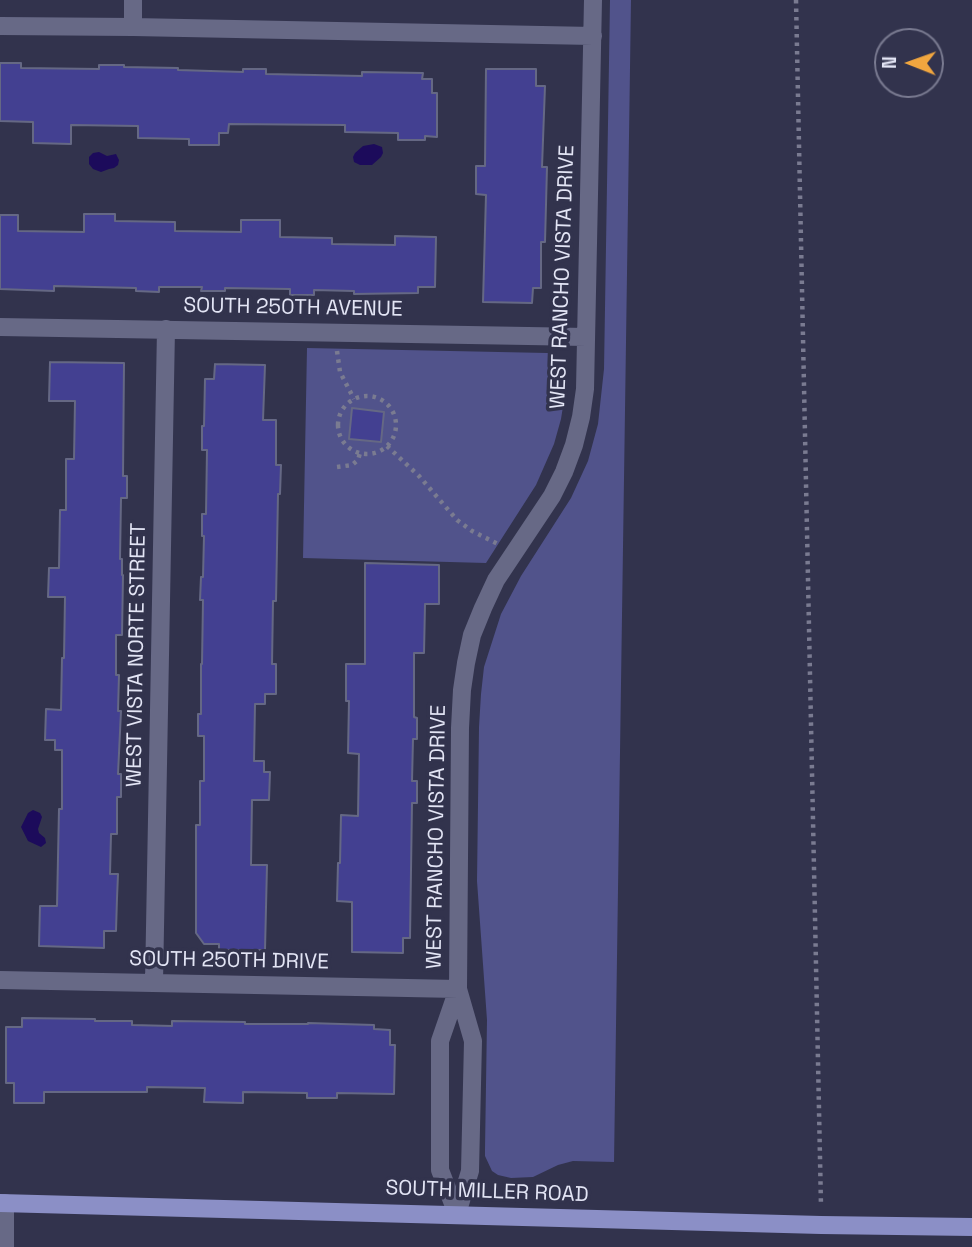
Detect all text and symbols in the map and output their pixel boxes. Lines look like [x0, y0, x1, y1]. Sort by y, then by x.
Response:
north arrow [874, 28, 944, 98]
text: N [877, 56, 902, 69]
street label: WEST RANCHO VISTA DRIVE [546, 145, 580, 409]
street label: SOUTH 250TH AVENUE [183, 293, 403, 323]
street label: WEST VISTA NORTE STREET [122, 523, 152, 787]
street label: WEST RANCHO VISTA DRIVE [422, 705, 452, 969]
street label: SOUTH 250TH DRIVE [129, 947, 329, 975]
street label: SOUTH MILLER ROAD [385, 1176, 589, 1208]

